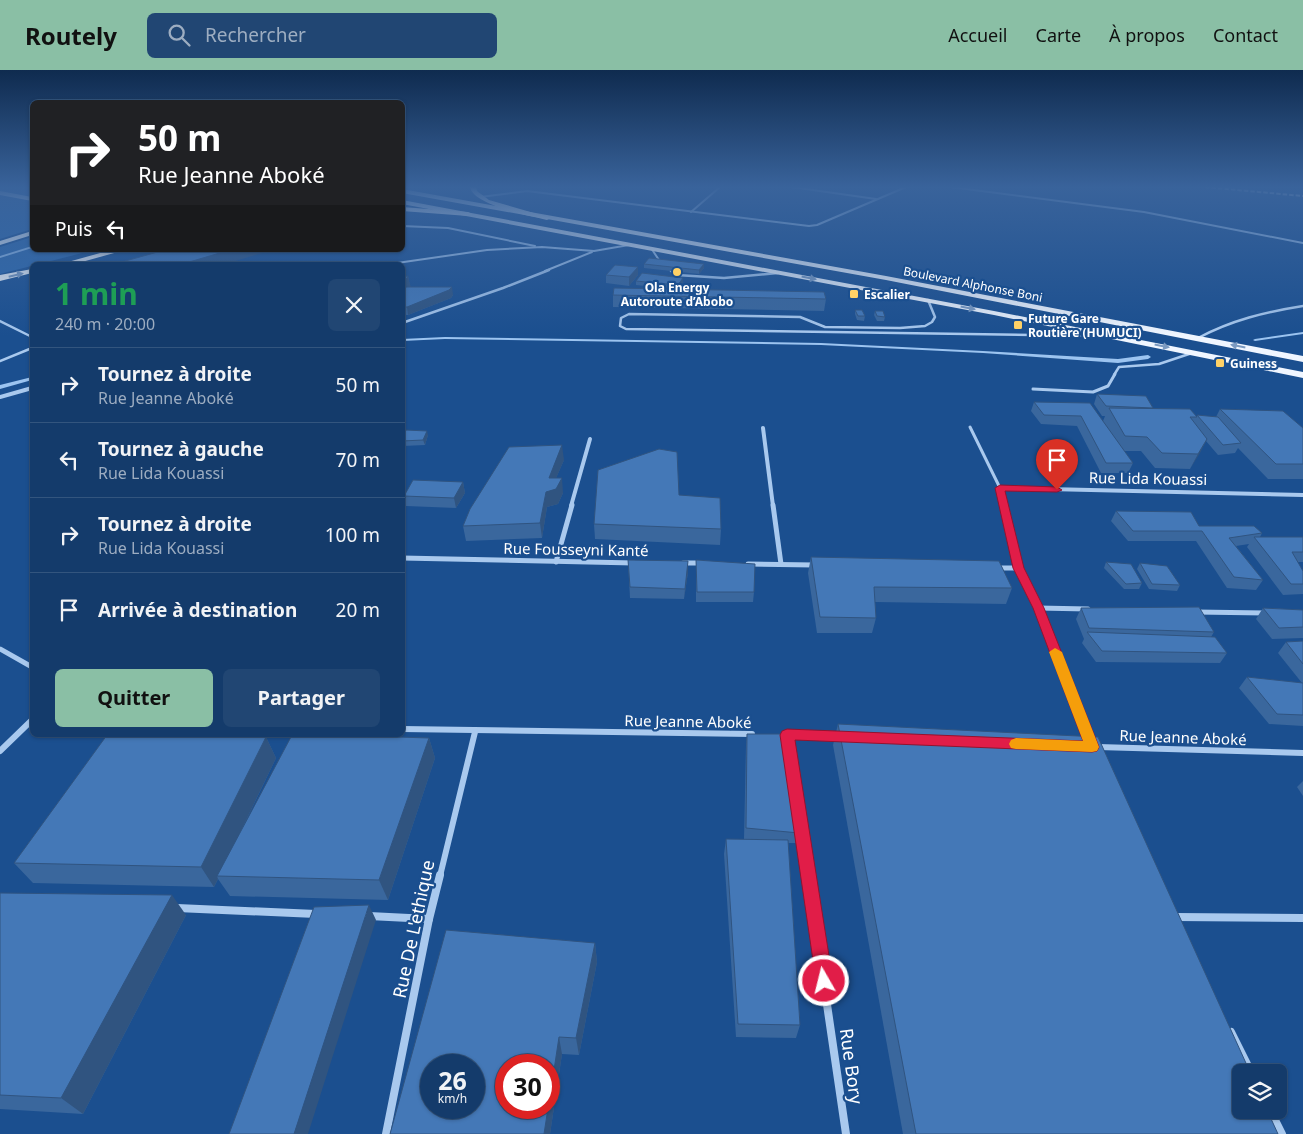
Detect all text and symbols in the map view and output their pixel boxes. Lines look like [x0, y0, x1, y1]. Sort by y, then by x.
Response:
search box [147, 13, 497, 58]
text: Routely [25, 19, 117, 52]
icon: search [165, 21, 193, 49]
text: Rechercher [205, 22, 306, 48]
text: Accueil [948, 23, 1008, 47]
text: Carte [1036, 23, 1081, 47]
text: À propos [1109, 23, 1185, 47]
text: Contact [1213, 23, 1278, 47]
text: 50 m [138, 114, 221, 161]
icon: right [55, 120, 120, 185]
text: Rue Jeanne Aboké [138, 159, 325, 189]
icon: left [102, 215, 130, 243]
text: Puis [55, 216, 92, 242]
street label: Boulevard Alphonse Boni [902, 262, 1044, 306]
marker: Ola Energy Autoroute d’Abobo [671, 266, 683, 278]
one-way arrow [9, 271, 24, 279]
text: 1 min [55, 273, 138, 314]
one-way arrow [801, 274, 817, 282]
button: close [328, 279, 380, 331]
place label: Ola Energy Autoroute d’Abobo [621, 279, 733, 310]
place label: Escalier [864, 286, 910, 303]
marker: Escalier [848, 288, 860, 300]
one-way arrow [961, 304, 977, 312]
place label: Future Gare Routière (HUMUCI) [1028, 310, 1142, 341]
text: 240 m · 20:00 [55, 313, 155, 335]
marker: Future Gare Routière (HUMUCI) [1012, 319, 1024, 331]
one-way arrow [1154, 342, 1170, 350]
one-way arrow [1230, 342, 1246, 350]
place label: Guiness [1230, 355, 1277, 372]
marker: Guiness [1214, 357, 1226, 369]
text: Tournez à droite [98, 361, 252, 387]
icon: right [55, 371, 83, 399]
text: 50 m [336, 372, 380, 398]
text: Rue Jeanne Aboké [98, 387, 234, 409]
text: Tournez à gauche [98, 436, 264, 462]
pin [1036, 439, 1078, 490]
icon: left [55, 446, 83, 474]
icon: arrive [1043, 446, 1071, 474]
text: 70 m [336, 447, 380, 473]
text: Rue Lida Kouassi [98, 462, 224, 484]
street label: Rue Lida Kouassi [1089, 467, 1207, 489]
text: Tournez à droite [98, 511, 252, 537]
icon: right [55, 521, 83, 549]
text: 100 m [325, 522, 380, 548]
text: Rue Lida Kouassi [98, 537, 224, 559]
street label: Rue Fousseyni Kanté [503, 538, 649, 560]
icon: arrive [55, 596, 83, 624]
text: Arrivée à destination [98, 597, 297, 623]
text: 20 m [336, 597, 380, 623]
button: Quitter [55, 669, 213, 727]
button: Partager [223, 669, 380, 727]
street label: Rue Jeanne Aboké [624, 710, 752, 732]
street label: Rue Jeanne Aboké [1119, 725, 1247, 749]
street label: Rue De L'ethique [387, 858, 439, 1000]
position arrow [797, 954, 849, 1006]
street label: Rue Bory [835, 1027, 869, 1106]
speed limit sign: 30 [495, 1054, 560, 1119]
text: 26 [438, 1063, 467, 1097]
map controls [1232, 1064, 1287, 1119]
button: layers [1232, 1064, 1287, 1119]
text: km/h [438, 1090, 467, 1107]

